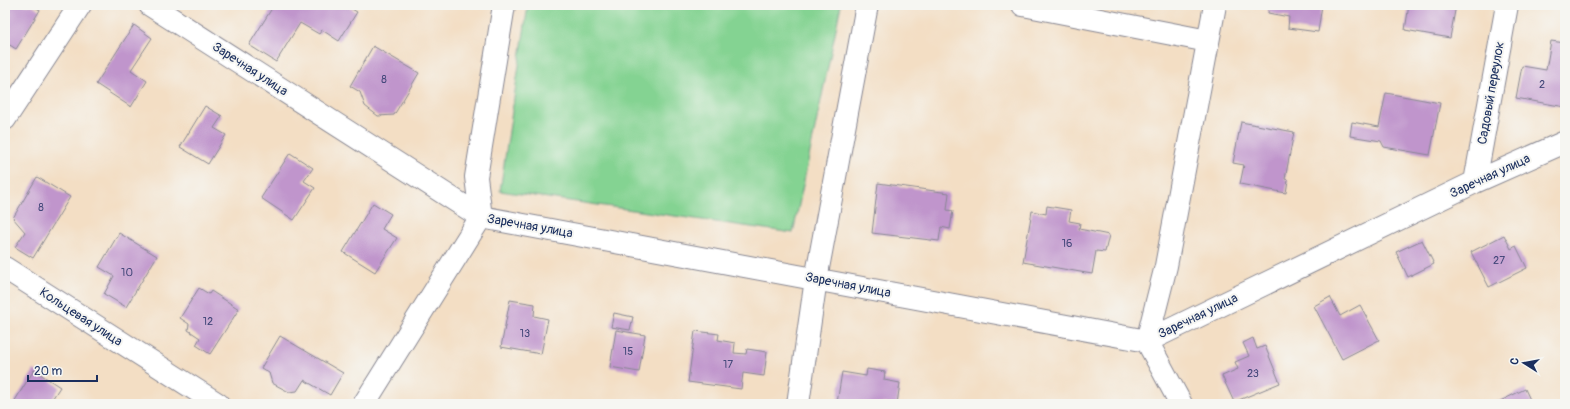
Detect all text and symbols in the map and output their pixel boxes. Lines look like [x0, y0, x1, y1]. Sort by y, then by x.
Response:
street label: Заречная улица [209, 39, 291, 99]
street label: Садовый переулок [1474, 40, 1508, 146]
house number: 8 [381, 73, 387, 86]
house number: 2 [1539, 78, 1545, 91]
street label: Заречная улица [1447, 150, 1533, 202]
house number: 8 [38, 201, 44, 214]
street label: Заречная улица [486, 211, 574, 241]
house number: 16 [1062, 237, 1072, 250]
house number: 27 [1493, 254, 1505, 267]
house number: 10 [121, 266, 133, 279]
street label: Заречная улица [804, 269, 892, 301]
street label: Кольцевая улица [37, 284, 125, 350]
street label: Заречная улица [1155, 290, 1241, 342]
house number: 12 [203, 315, 213, 328]
house number: 13 [520, 327, 530, 340]
north arrow [1504, 343, 1544, 383]
house number: 15 [623, 345, 633, 358]
text: С [1508, 356, 1522, 366]
scale bar [28, 357, 97, 383]
house number: 17 [723, 358, 733, 371]
text: 20 m [34, 364, 63, 379]
house number: 23 [1247, 367, 1259, 380]

